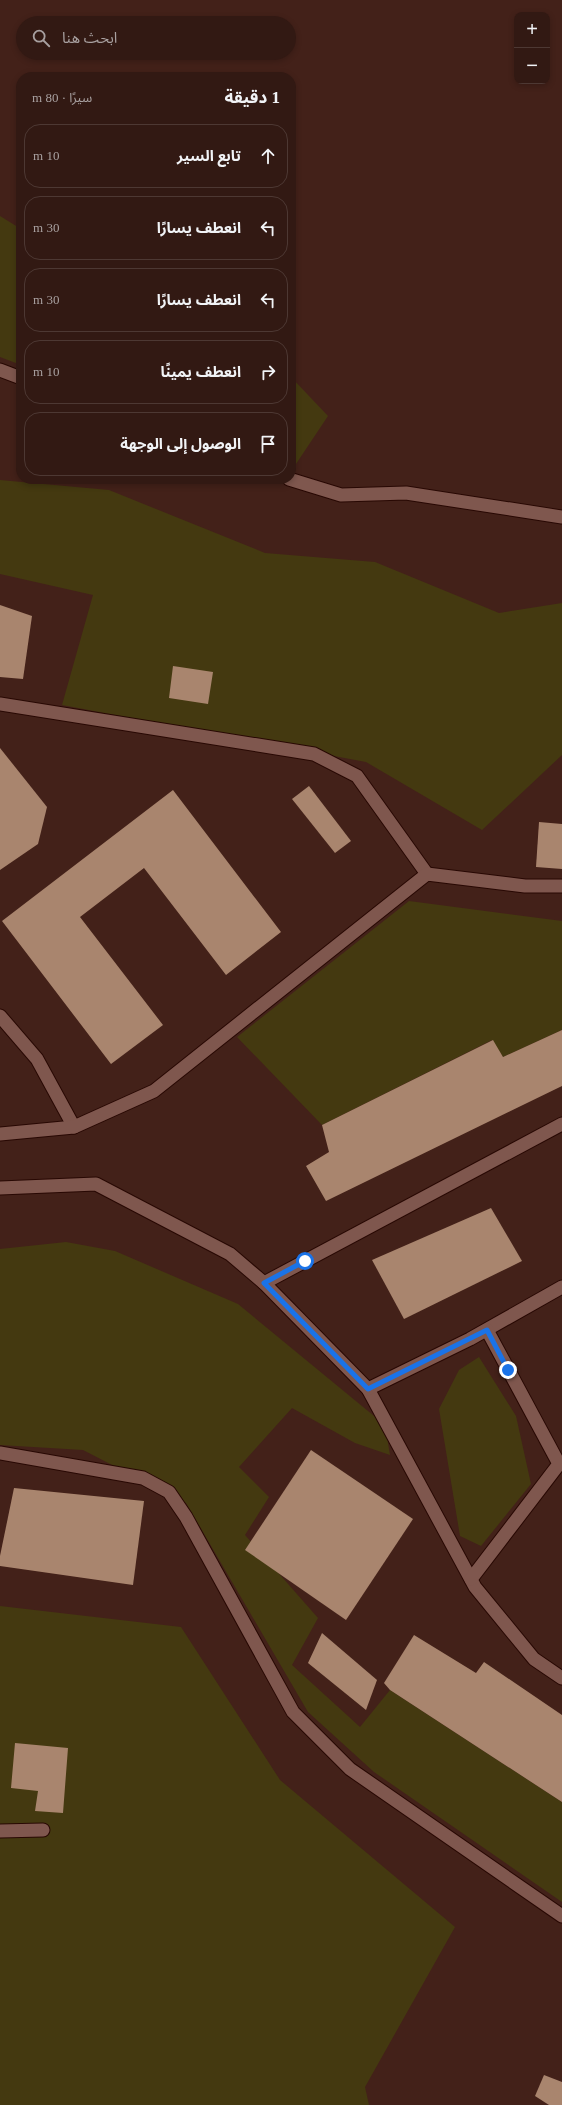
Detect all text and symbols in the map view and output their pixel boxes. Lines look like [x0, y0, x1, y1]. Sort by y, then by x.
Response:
map controls [514, 12, 550, 84]
button: + [514, 12, 550, 48]
search box [16, 16, 296, 60]
icon: search [30, 27, 52, 49]
text: ابحث هنا [62, 30, 117, 46]
button: − [514, 48, 550, 84]
text: 1 دقيقة [224, 88, 280, 107]
text: سيرًا · 80 m [32, 90, 92, 105]
icon: ahead [257, 145, 279, 167]
text: 10 m [33, 148, 59, 163]
text: تابع السير [177, 148, 241, 164]
icon: left [257, 217, 279, 239]
text: 30 m [33, 220, 59, 235]
text: انعطف يسارًا [157, 220, 241, 236]
icon: left [257, 289, 279, 311]
text: 30 m [33, 292, 59, 307]
text: انعطف يسارًا [157, 292, 241, 308]
icon: right [257, 361, 279, 383]
text: 10 m [33, 364, 59, 379]
text: انعطف يمينًا [161, 364, 241, 380]
icon: arrive [257, 433, 279, 455]
text: الوصول إلى الوجهة [120, 436, 241, 452]
route start [296, 1252, 314, 1270]
route end [499, 1361, 517, 1379]

